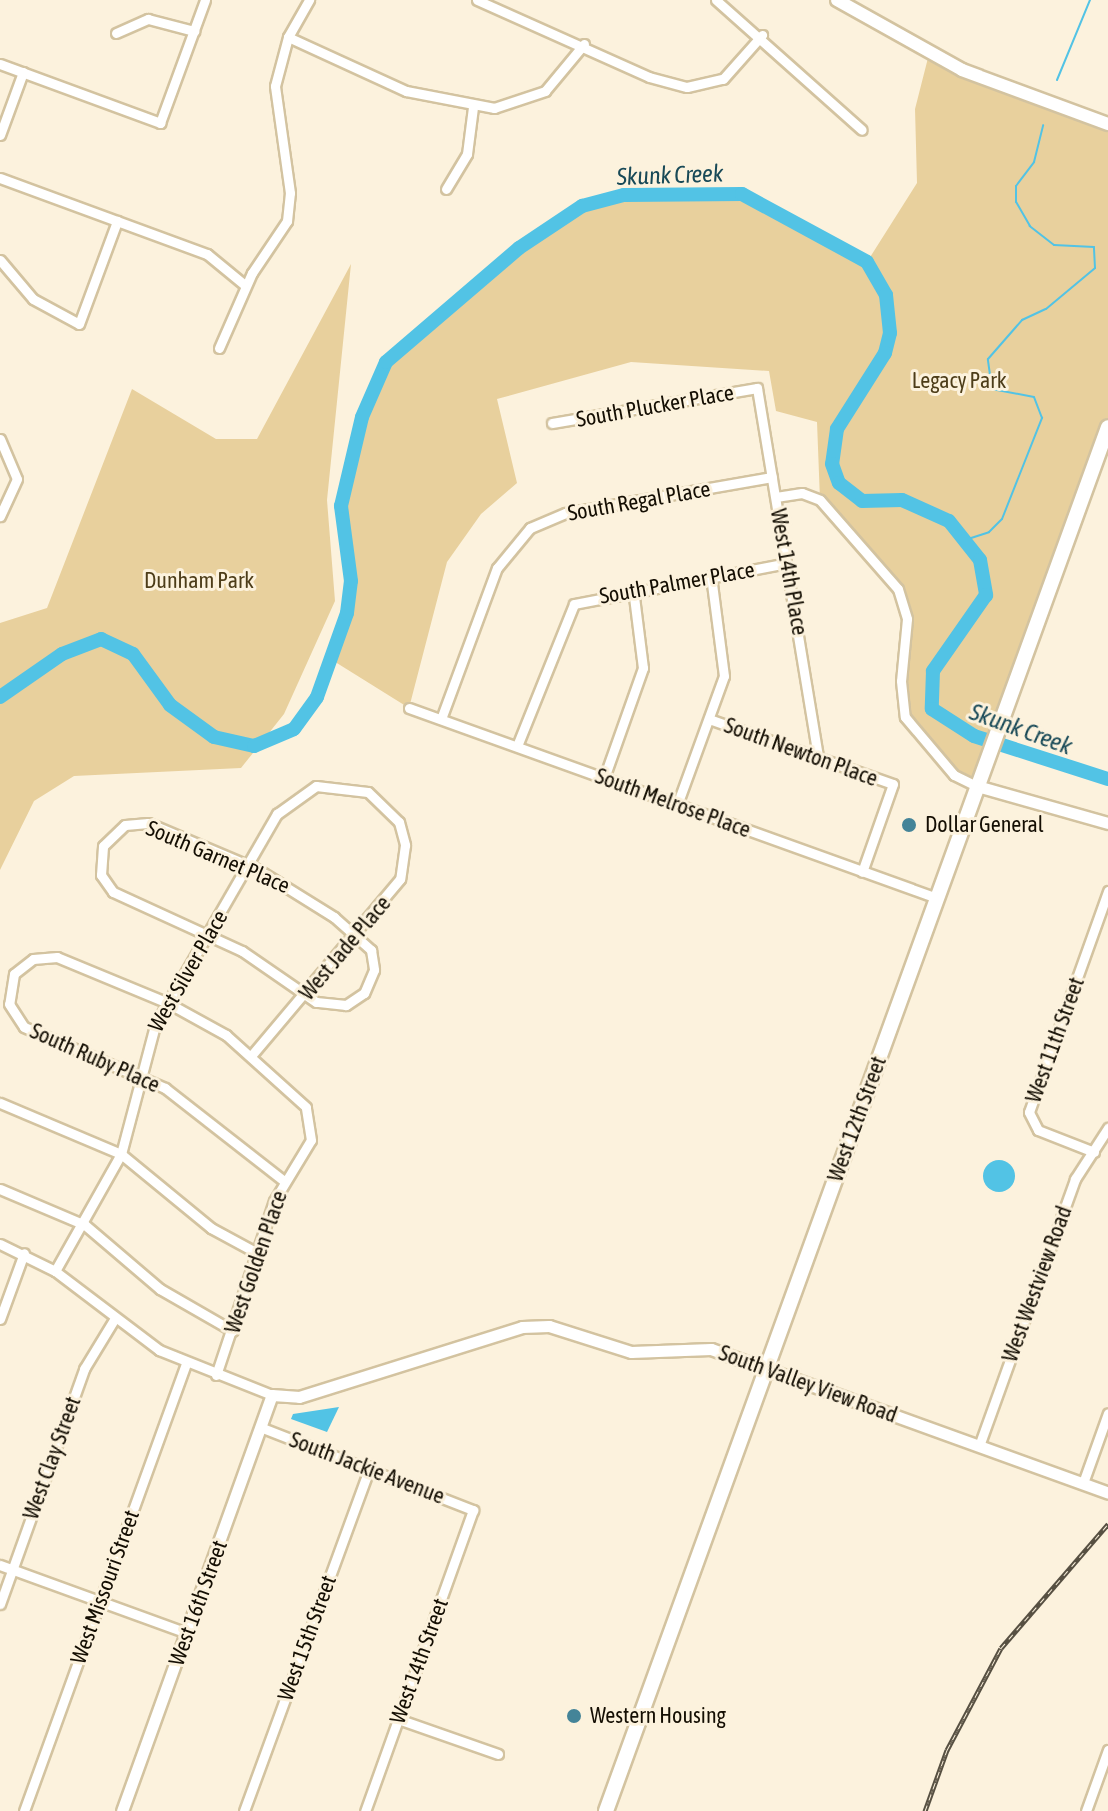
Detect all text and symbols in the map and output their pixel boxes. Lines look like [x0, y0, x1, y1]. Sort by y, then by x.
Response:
water label: Skunk Creek [616, 159, 724, 191]
park label: Legacy Park [912, 368, 1006, 394]
street label: South Plucker Place [574, 379, 736, 433]
street label: South Regal Place [566, 475, 712, 527]
street label: West 14th Place [765, 507, 813, 637]
street label: South Palmer Place [597, 556, 757, 610]
park label: Dunham Park [144, 568, 254, 594]
water label: Skunk Creek [966, 697, 1076, 761]
street label: South Newton Place [721, 712, 881, 792]
street label: South Melrose Place [592, 763, 754, 843]
place label: Dollar General [925, 812, 1043, 838]
street label: South Garnet Place [142, 815, 294, 899]
marker: Dollar General [900, 816, 918, 834]
street label: West Jade Place [294, 890, 396, 1006]
street label: West Silver Place [143, 906, 233, 1036]
street label: West 11th Street [1020, 974, 1090, 1106]
street label: South Ruby Place [26, 1018, 164, 1098]
street label: West 12th Street [822, 1053, 892, 1185]
street label: West Golden Place [219, 1187, 293, 1337]
street label: West Westview Road [997, 1203, 1077, 1365]
street label: South Valley View Road [715, 1340, 901, 1428]
street label: West Clay Street [18, 1393, 86, 1523]
street label: South Jackie Avenue [286, 1426, 448, 1510]
street label: West Missouri Street [65, 1507, 145, 1667]
street label: West 16th Street [163, 1537, 233, 1669]
street label: West 15th Street [272, 1572, 342, 1704]
street label: West 14th Street [384, 1595, 454, 1727]
place label: Western Housing [590, 1703, 726, 1729]
marker: Western Housing [565, 1707, 583, 1725]

